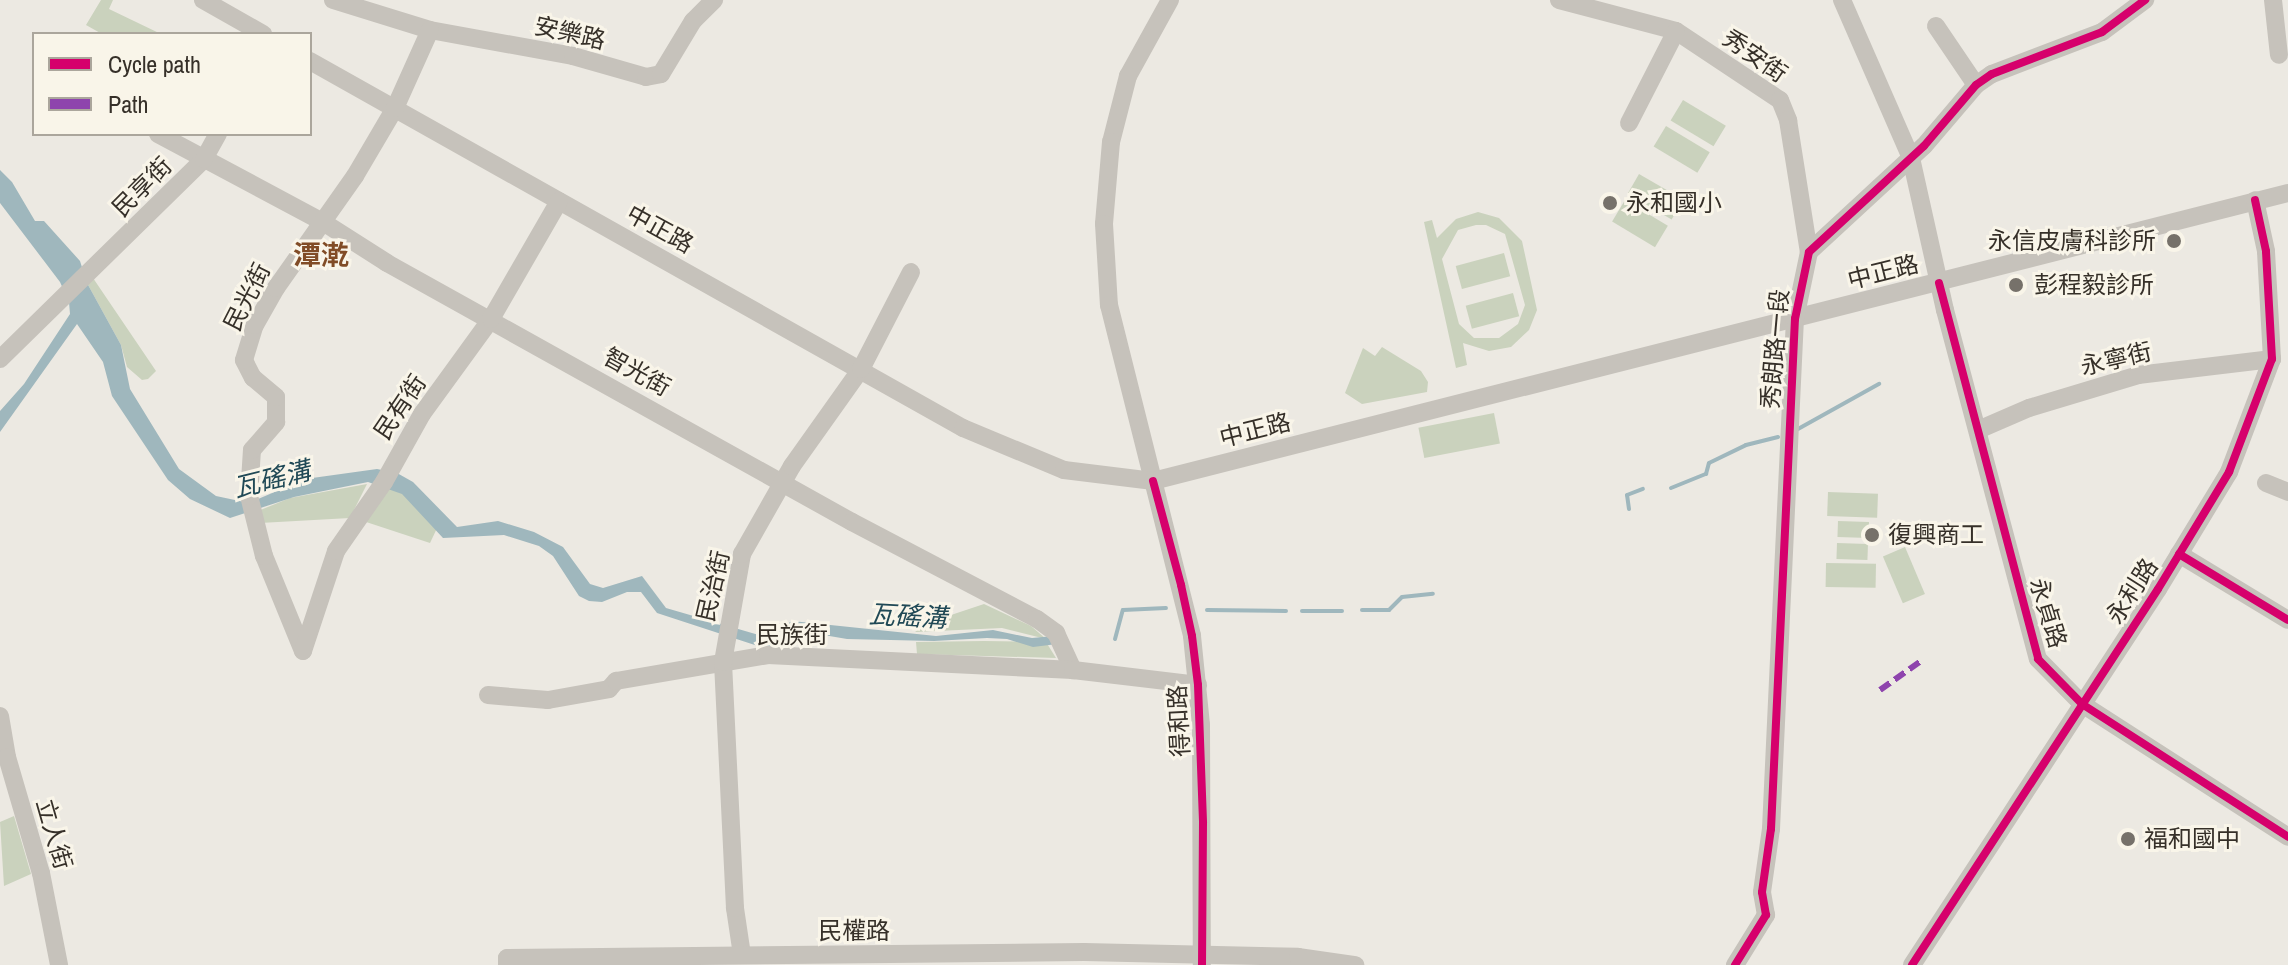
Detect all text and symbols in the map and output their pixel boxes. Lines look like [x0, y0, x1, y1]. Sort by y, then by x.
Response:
street label: 安樂路 [532, 11, 608, 55]
street label: 秀安街 [1717, 24, 1793, 88]
legend [32, 32, 312, 136]
text: Cycle path [108, 48, 201, 80]
text: Path [108, 88, 149, 120]
street label: 民享街 [106, 151, 178, 223]
place label: 永和國小 [1626, 189, 1722, 217]
marker: 永和國小 [1601, 194, 1619, 212]
street label: 中正路 [622, 199, 698, 259]
place label: 永信皮膚科診所 [1988, 227, 2156, 255]
marker: 永信皮膚科診所 [2163, 230, 2185, 252]
district label: 潭漧 [293, 238, 349, 272]
street label: 中正路 [1845, 249, 1921, 295]
street label: 民光街 [218, 258, 276, 336]
place label: 彭程毅診所 [2034, 271, 2154, 299]
marker: 彭程毅診所 [2005, 274, 2027, 296]
street label: 秀朗路一段 [1755, 288, 1795, 410]
street label: 永寧街 [2078, 337, 2154, 381]
street label: 智光街 [599, 342, 675, 402]
street label: 民有街 [368, 369, 432, 445]
street label: 中正路 [1217, 407, 1293, 453]
water label: 瓦磘溝 [230, 454, 314, 504]
place label: 復興商工 [1888, 521, 1984, 549]
marker: 復興商工 [1863, 526, 1881, 544]
street label: 民治街 [691, 548, 735, 624]
street label: 永利路 [2100, 553, 2164, 629]
street label: 永貞路 [2024, 574, 2072, 652]
water label: 瓦磘溝 [868, 598, 948, 634]
street label: 民族街 [756, 621, 828, 649]
street label: 得和路 [1163, 684, 1195, 758]
street label: 立人街 [30, 795, 78, 873]
place label: 福和國中 [2144, 825, 2240, 853]
marker: 福和國中 [2119, 830, 2137, 848]
street label: 民權路 [818, 917, 890, 945]

